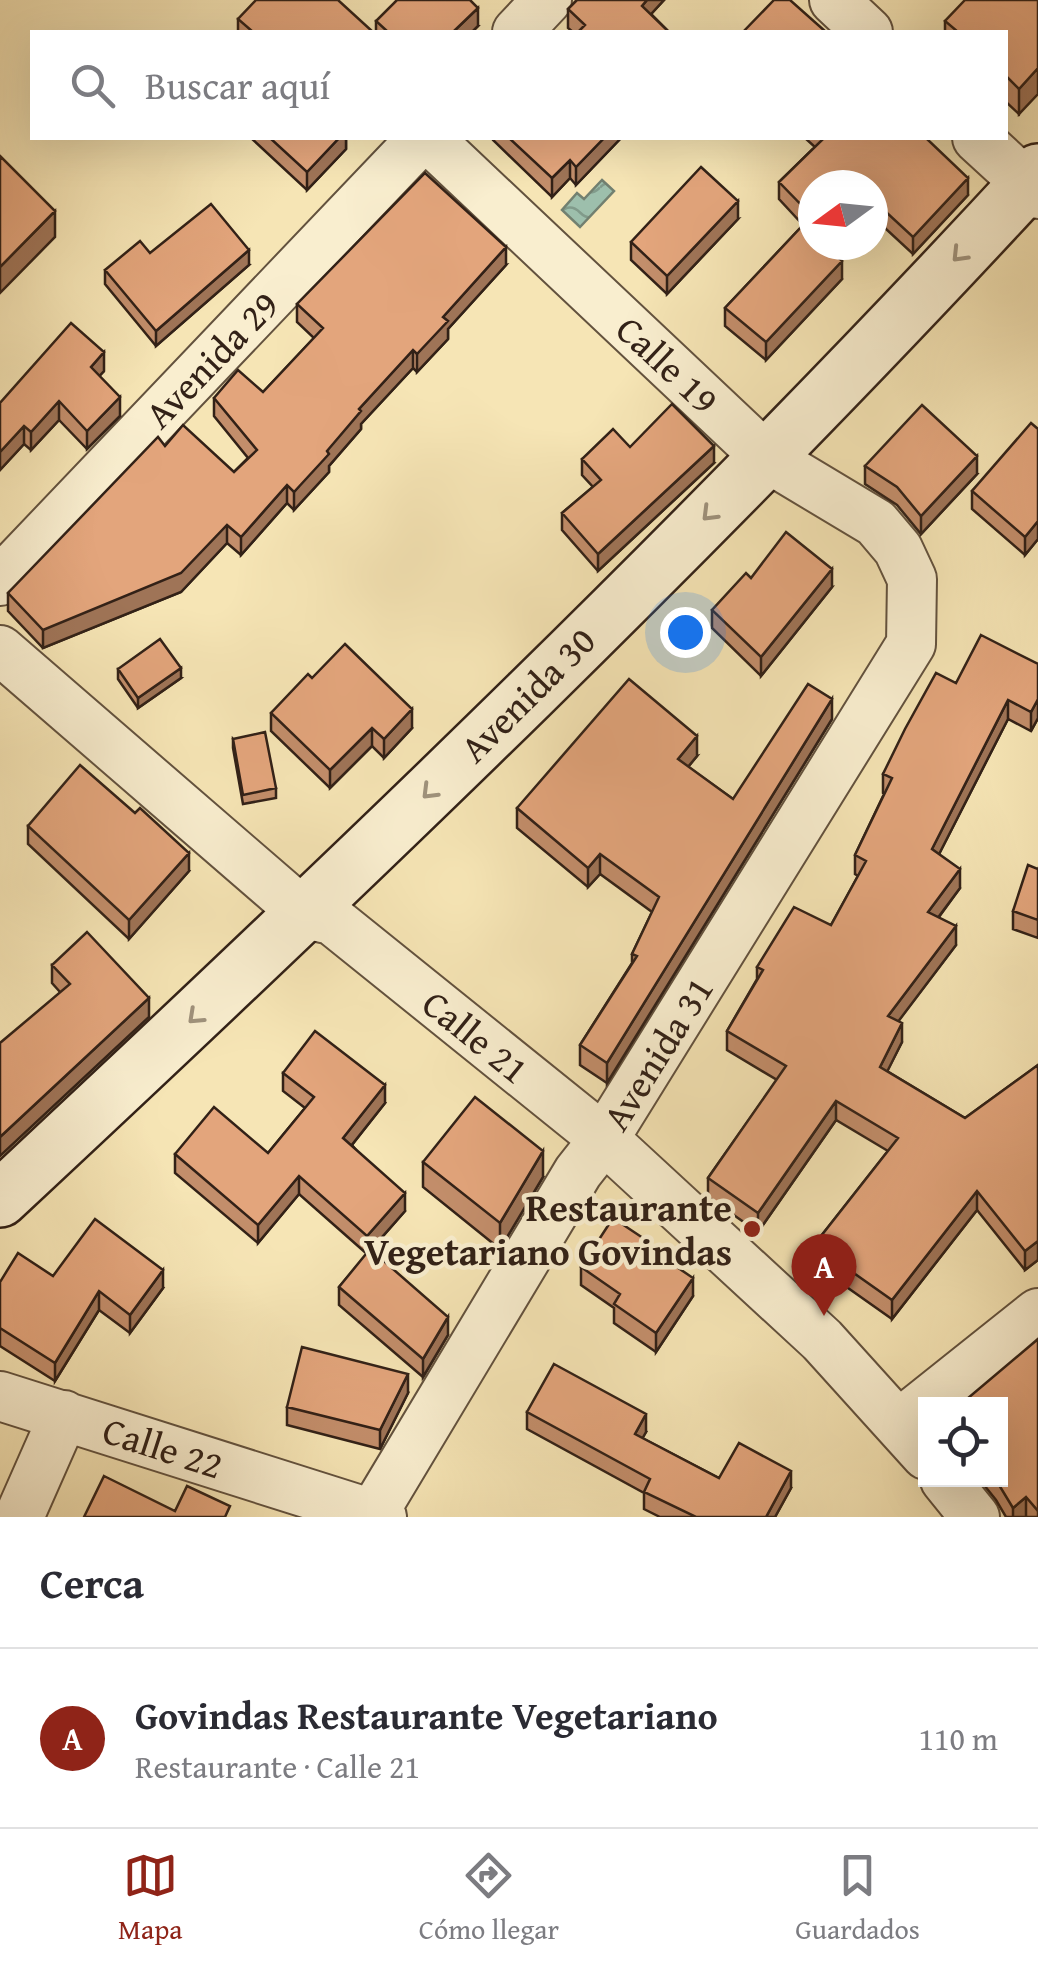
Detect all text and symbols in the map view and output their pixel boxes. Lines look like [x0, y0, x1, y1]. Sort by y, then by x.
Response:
search box [30, 30, 1008, 140]
text: Buscar aquí [145, 57, 330, 113]
icon: search [65, 58, 120, 113]
north arrow [798, 170, 888, 260]
one-way arrow [953, 243, 971, 262]
street label: Avenida 29 [131, 278, 291, 440]
street label: Calle 19 [604, 302, 732, 426]
one-way arrow [703, 502, 721, 520]
your location [660, 607, 711, 658]
street label: Avenida 30 [446, 613, 608, 775]
one-way arrow [422, 780, 440, 798]
street label: Avenida 31 [588, 965, 726, 1141]
street label: Calle 21 [411, 976, 541, 1096]
one-way arrow [188, 1005, 206, 1023]
place label: Restaurante Vegetariano Govindas [364, 1179, 732, 1279]
marker: Restaurante Vegetariano Govindas [741, 1218, 763, 1240]
pin: A [792, 1234, 856, 1316]
map controls [918, 1397, 1008, 1487]
button: locate [918, 1397, 1008, 1487]
street label: Calle 22 [96, 1401, 230, 1493]
text: Cerca [40, 1552, 144, 1613]
text: Govindas Restaurante Vegetariano [135, 1687, 718, 1743]
text: A [62, 1715, 83, 1762]
text: 110 m [919, 1715, 998, 1762]
text: Restaurante · Calle 21 [135, 1743, 420, 1790]
tab: Mapa [118, 1848, 183, 1949]
tab: Cómo llegar [419, 1848, 559, 1949]
tab: Guardados [795, 1848, 920, 1949]

